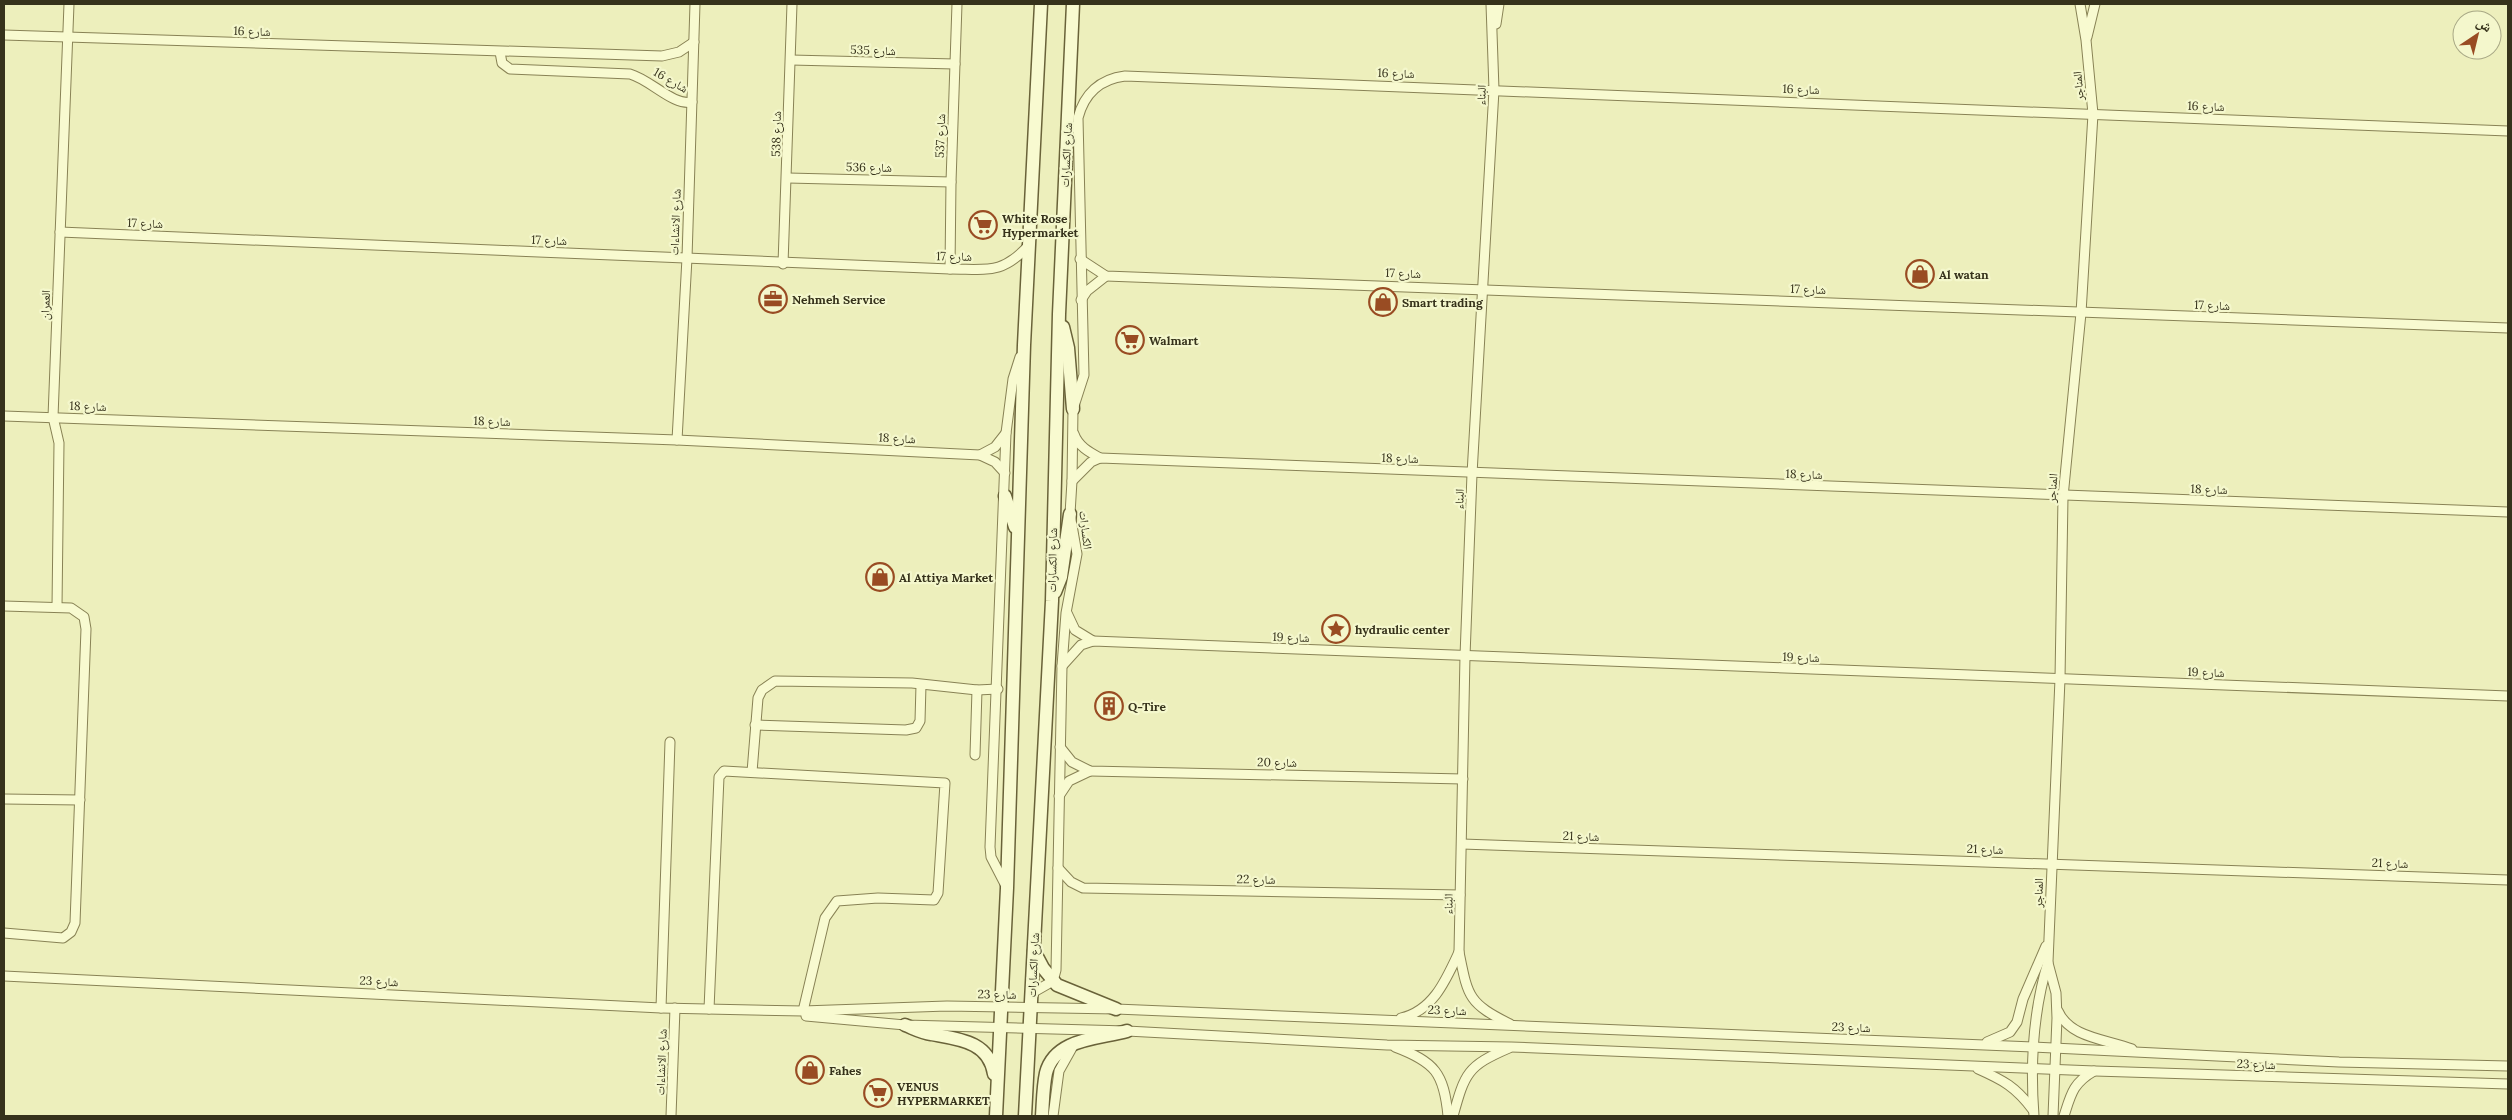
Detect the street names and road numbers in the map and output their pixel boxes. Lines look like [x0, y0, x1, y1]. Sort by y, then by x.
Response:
street label: شارع 16 [233, 23, 271, 40]
street label: شارع 535 [850, 42, 896, 59]
street label: شارع 16 [651, 64, 691, 97]
street label: شارع 16 [1377, 65, 1415, 82]
street label: المناجر [2069, 71, 2087, 102]
street label: شارع 16 [1782, 81, 1820, 98]
street label: البناء [1473, 84, 1489, 106]
street label: شارع 16 [2187, 98, 2225, 115]
street label: شارع 538 [768, 111, 785, 157]
street label: شارع 537 [932, 113, 949, 159]
street label: شارع الكسارات [1057, 122, 1076, 188]
street label: شارع 536 [846, 159, 892, 176]
street label: شارع الانشاءات [666, 188, 685, 256]
street label: شارع 17 [127, 215, 163, 232]
street label: شارع 17 [531, 232, 567, 249]
street label: شارع 17 [936, 248, 972, 265]
street label: شارع 17 [1385, 265, 1421, 282]
street label: شارع 17 [1790, 281, 1826, 298]
street label: العمران [37, 290, 53, 320]
street label: شارع 17 [2194, 297, 2230, 314]
street label: شارع 18 [69, 398, 107, 415]
street label: شارع 18 [473, 413, 511, 430]
street label: شارع 18 [878, 430, 916, 447]
street label: شارع 18 [1381, 450, 1419, 467]
street label: شارع 18 [1785, 466, 1823, 483]
street label: المناجر [2043, 473, 2061, 504]
street label: شارع 18 [2190, 481, 2228, 498]
street label: البناء [1451, 488, 1467, 510]
street label: الكسارات [1076, 510, 1096, 550]
street label: شارع الكسارات [1044, 527, 1061, 592]
street label: شارع 19 [1272, 629, 1310, 646]
street label: شارع 19 [1782, 649, 1820, 666]
street label: شارع 19 [2187, 664, 2225, 681]
street label: شارع 20 [1257, 754, 1297, 771]
street label: شارع 21 [1562, 828, 1600, 845]
street label: شارع 21 [1966, 841, 2004, 858]
street label: شارع 21 [2371, 855, 2409, 872]
street label: شارع 22 [1236, 871, 1276, 888]
street label: المناجر [2030, 878, 2046, 909]
street label: البناء [1440, 893, 1456, 914]
street label: شارع الكسارات [1024, 932, 1043, 998]
street label: شارع 23 [359, 972, 399, 991]
street label: شارع 23 [977, 986, 1017, 1003]
street label: شارع 23 [1427, 1002, 1467, 1019]
street label: شارع 23 [1831, 1019, 1871, 1036]
street label: شارع الانشاءات [652, 1028, 671, 1096]
street label: شارع 23 [2236, 1056, 2276, 1073]

